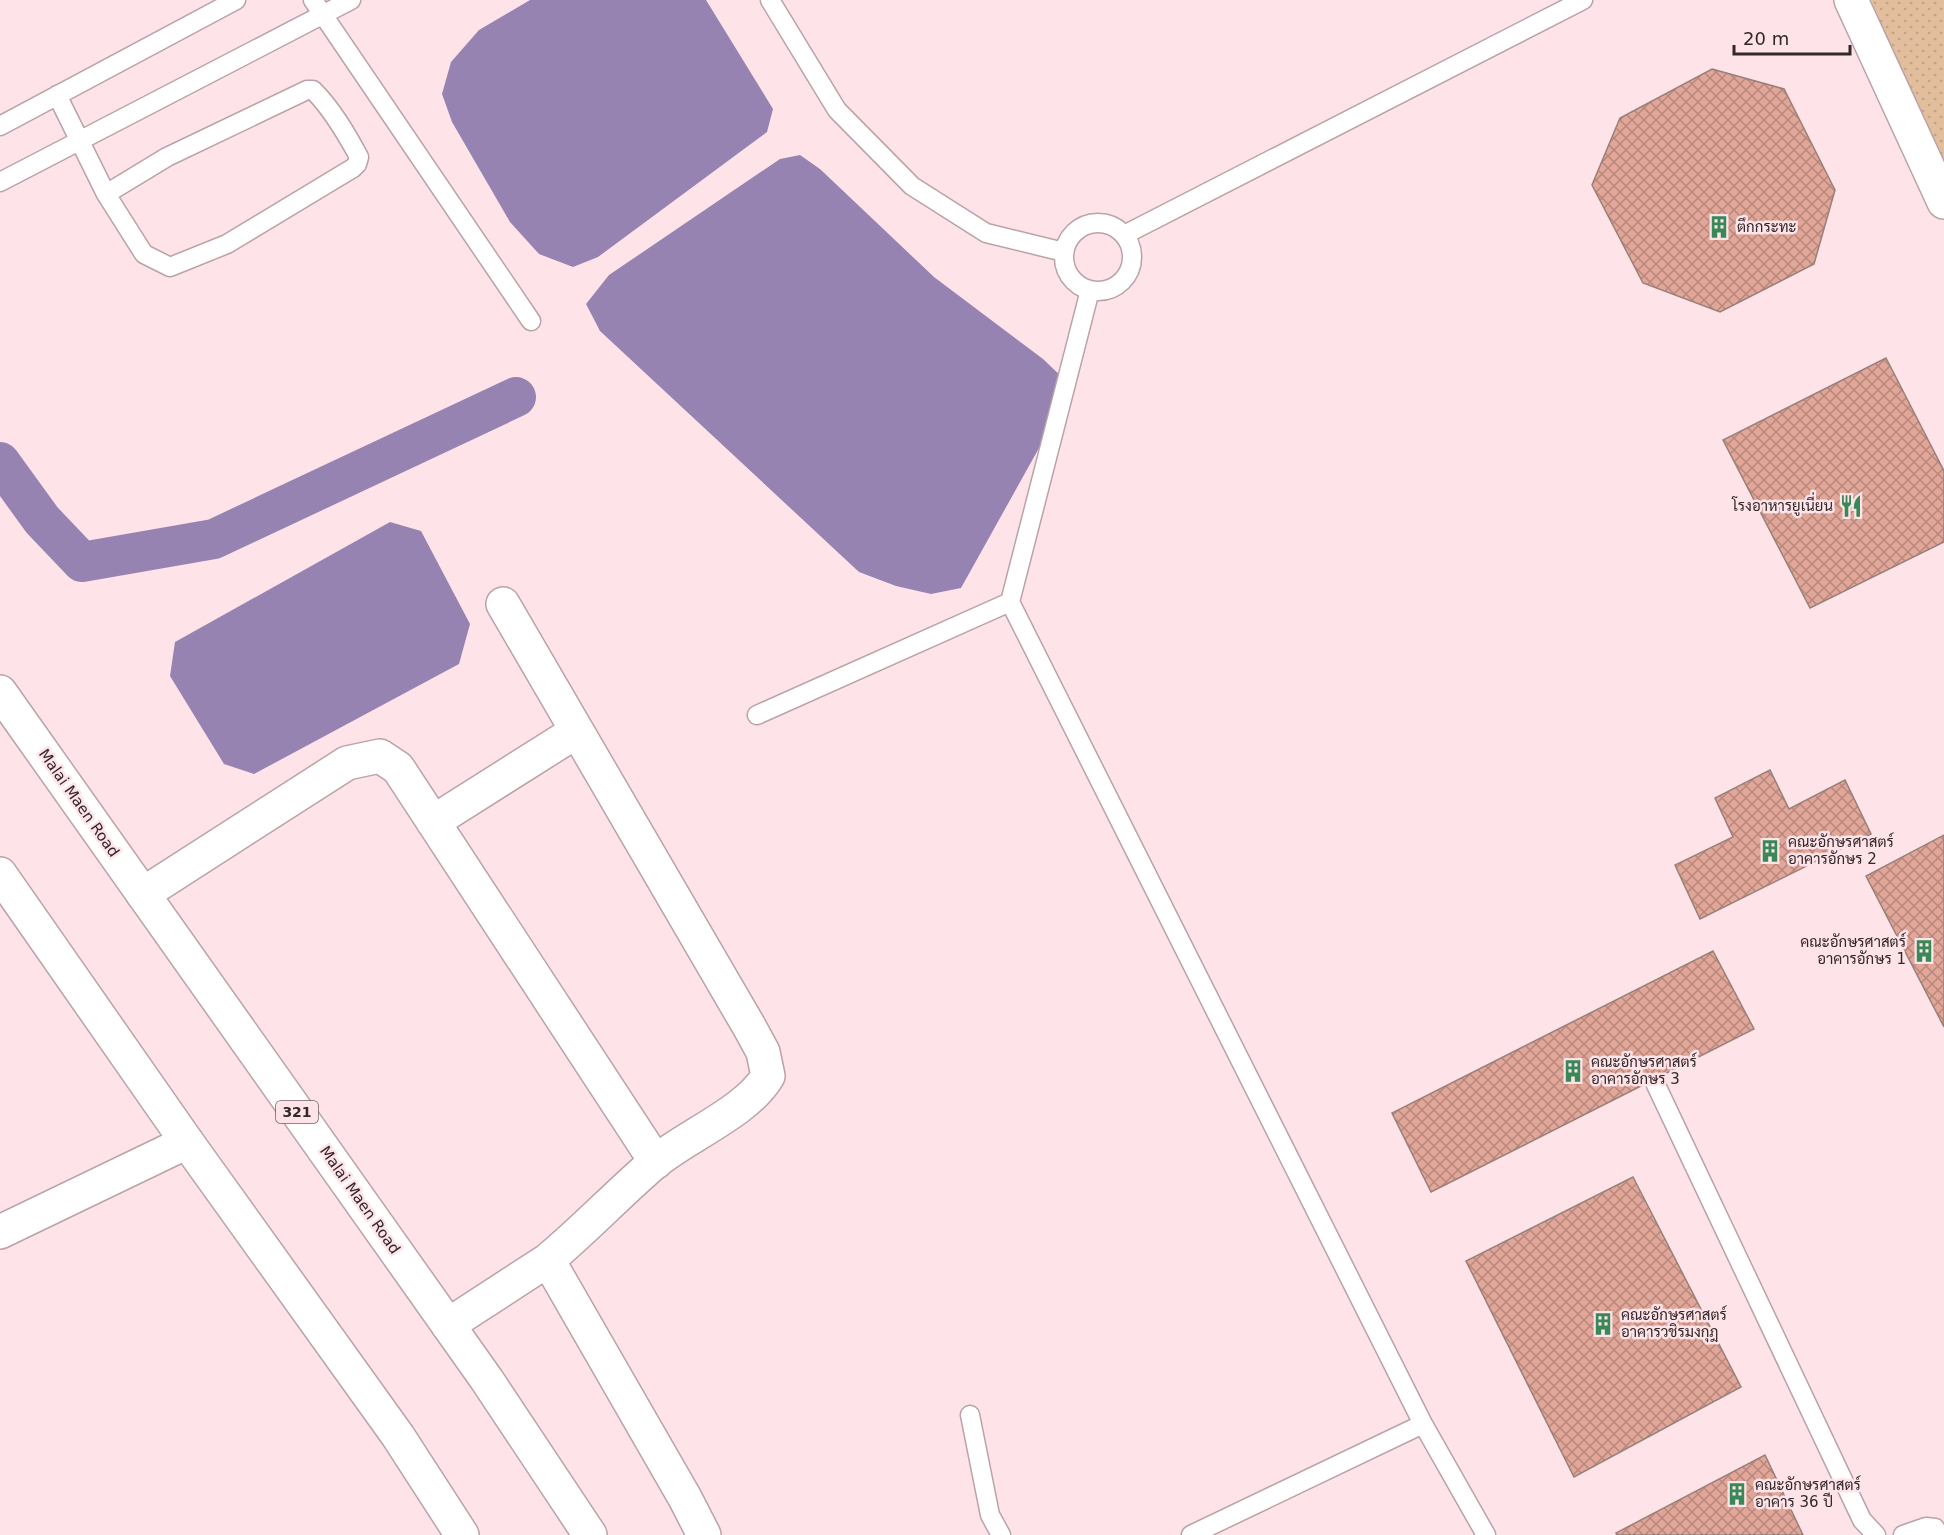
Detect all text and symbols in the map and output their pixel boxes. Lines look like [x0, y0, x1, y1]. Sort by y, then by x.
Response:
scale bar [1734, 18, 1850, 56]
text: 20 m [1743, 28, 1789, 49]
building icon: ตึกกระทะ [1706, 214, 1732, 240]
place label: ตึกกระทะ [1737, 217, 1797, 236]
place label: โรงอาหารยูเนี่ยน [1731, 491, 1833, 516]
restaurant icon: โรงอาหารยูเนี่ยน [1838, 493, 1864, 519]
street label: Malai Maen Road [35, 746, 123, 860]
place label: คณะอักษรศาสตร์ อาคารอักษร 2 [1788, 832, 1894, 868]
building icon: คณะอักษรศาสตร์ อาคารอักษร 2 [1757, 838, 1783, 864]
place label: คณะอักษรศาสตร์ อาคารอักษร 1 [1800, 932, 1906, 968]
building icon: คณะอักษรศาสตร์ อาคารอักษร 1 [1911, 938, 1937, 964]
place label: คณะอักษรศาสตร์ อาคารอักษร 3 [1591, 1052, 1697, 1088]
building icon: คณะอักษรศาสตร์ อาคารอักษร 3 [1560, 1058, 1586, 1084]
road number: 321 [276, 1101, 318, 1123]
street label: Malai Maen Road [316, 1143, 404, 1257]
place label: คณะอักษรศาสตร์ อาคารวชิรมงกุฎ [1621, 1305, 1727, 1343]
building icon: คณะอักษรศาสตร์ อาคารวชิรมงกุฎ [1590, 1311, 1616, 1337]
place label: คณะอักษรศาสตร์ อาคาร 36 ปี [1755, 1475, 1861, 1511]
building icon: คณะอักษรศาสตร์ อาคาร 36 ปี [1724, 1481, 1750, 1507]

